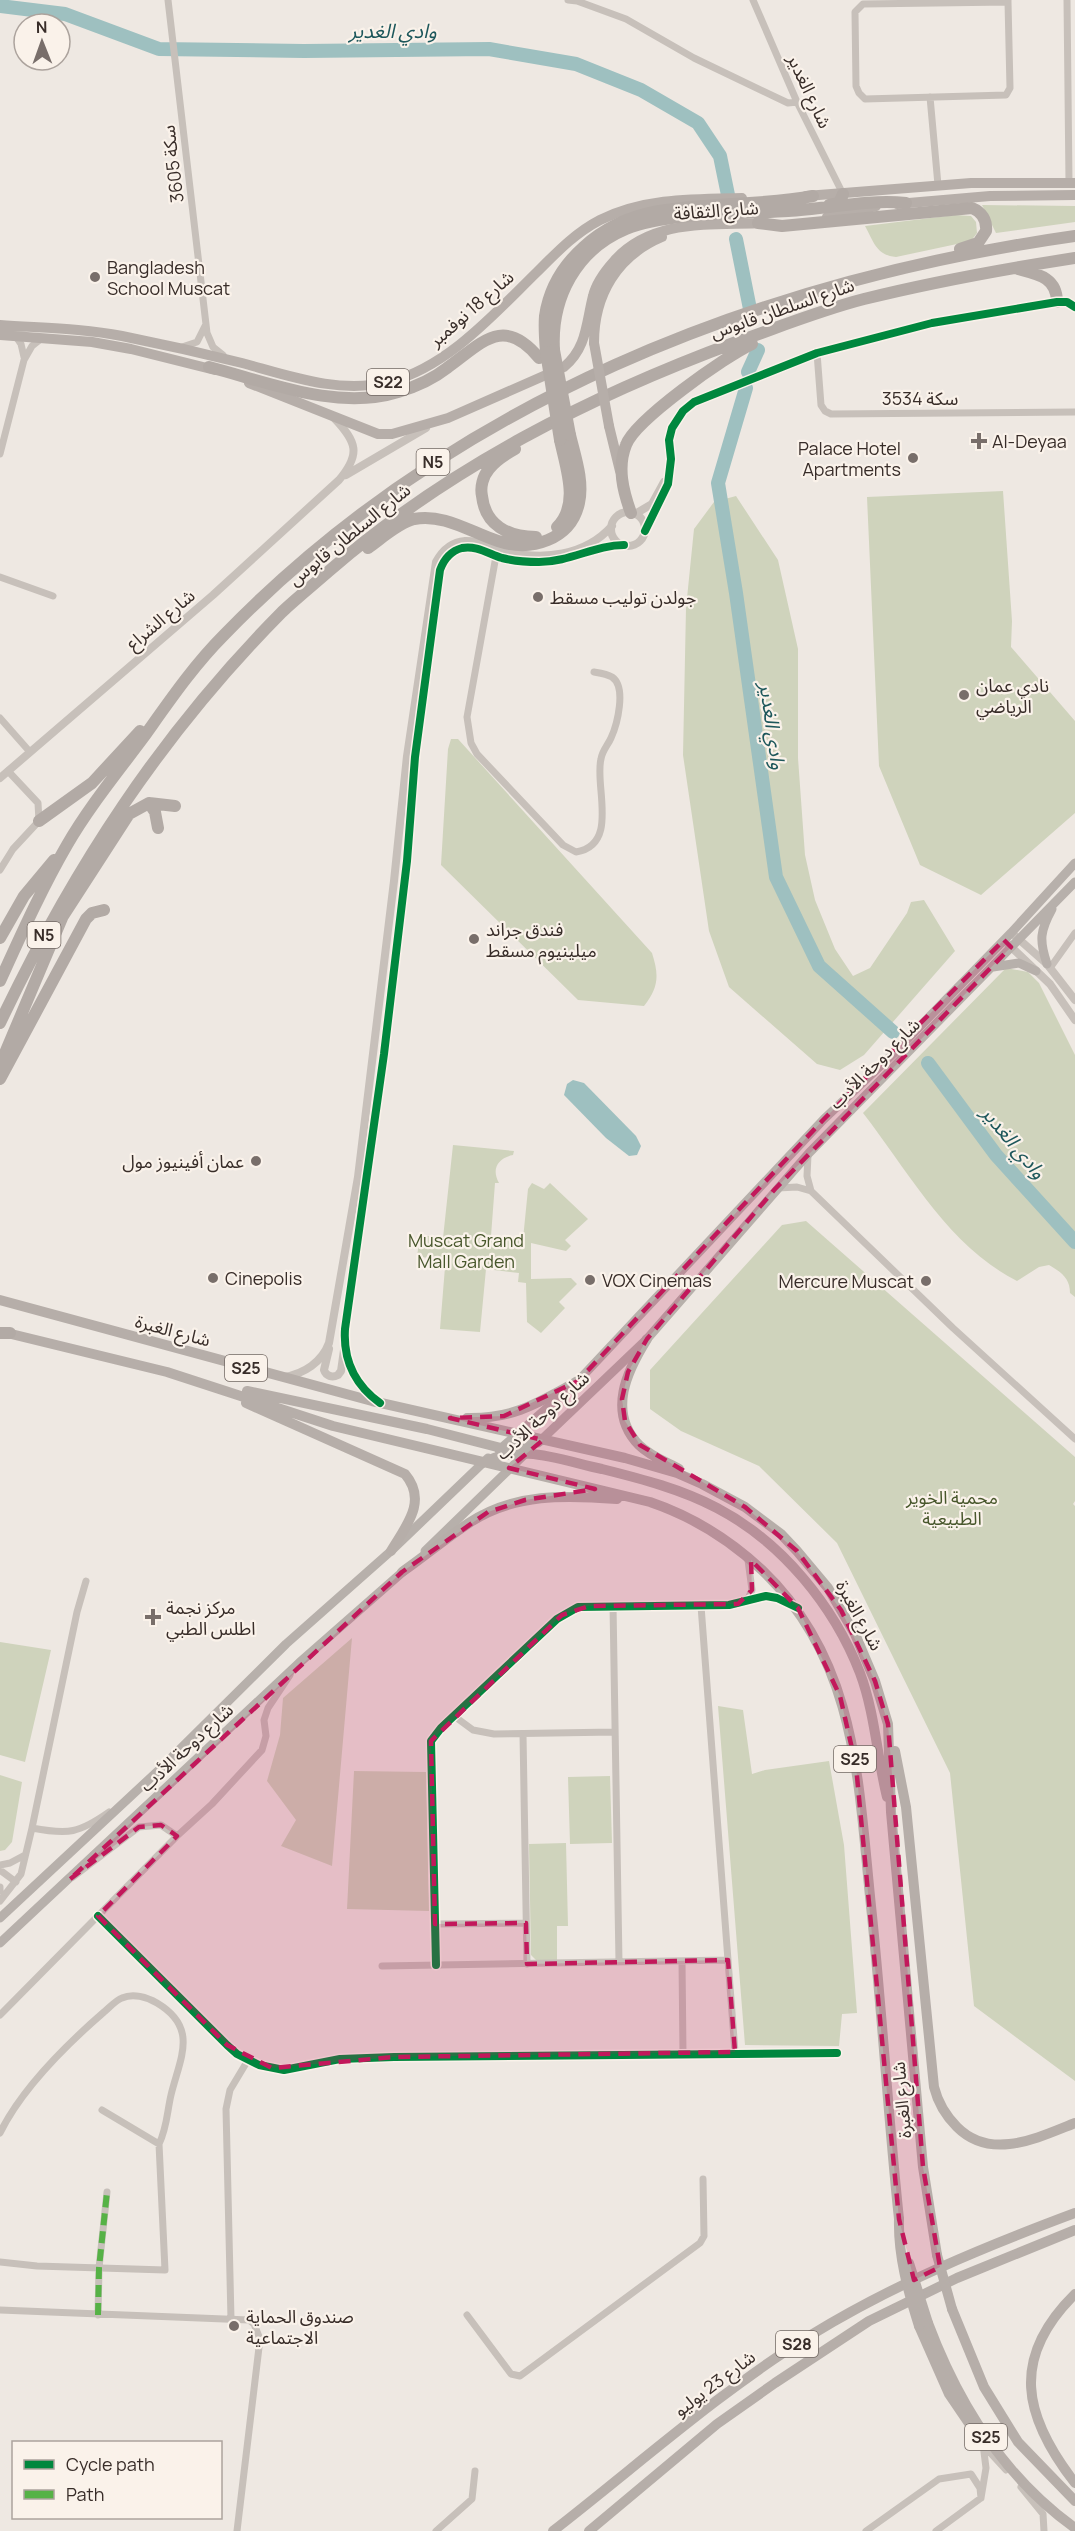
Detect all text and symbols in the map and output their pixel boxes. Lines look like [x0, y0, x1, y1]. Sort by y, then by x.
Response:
north arrow [12, 12, 72, 72]
text: N [36, 16, 48, 38]
water label: وادي الغدير [347, 17, 437, 46]
street label: شارع الغدير [779, 49, 838, 133]
street label: سكة 3605 [155, 124, 189, 204]
street label: شارع الثقافة [673, 195, 760, 228]
place label: Bangladesh School Muscat [107, 255, 230, 300]
street label: شارع 18 نوفمبر [423, 265, 520, 354]
marker: Bangladesh School Muscat [88, 270, 102, 284]
street label: شارع السلطان قابوس [707, 272, 858, 347]
road number: S22 [367, 369, 409, 395]
street label: سكة 3534 [882, 386, 958, 410]
place label: Al-Deyaa [992, 429, 1067, 453]
marker: Al-Deyaa [970, 432, 988, 450]
place label: Palace Hotel Apartments [798, 436, 901, 481]
road number: N5 [416, 449, 450, 475]
marker: Palace Hotel Apartments [906, 451, 920, 465]
street label: شارع السلطان قابوس [283, 477, 417, 593]
street label: شارع الشراع [120, 583, 201, 657]
place label: جولدن توليب مسقط [550, 585, 696, 609]
marker: جولدن توليب مسقط [531, 590, 545, 604]
place label: نادي عمان الرياضي [976, 673, 1049, 720]
water label: وادي الغدير [751, 679, 792, 772]
marker: نادي عمان الرياضي [957, 688, 971, 702]
place label: فندق جراند ميلينيوم مسقط [486, 917, 597, 965]
road number: N5 [28, 922, 60, 948]
marker: فندق جراند ميلينيوم مسقط [467, 932, 481, 946]
street label: شارع دوحة الأدب [823, 1012, 927, 1116]
water label: وادي الغدير [972, 1098, 1052, 1186]
place label: عمان أفينيوز مول [122, 1149, 244, 1173]
marker: عمان أفينيوز مول [249, 1154, 263, 1168]
park label: Muscat Grand Mall Garden [408, 1228, 524, 1273]
place label: Cinepolis [225, 1266, 302, 1290]
place label: VOX Cinemas [602, 1268, 712, 1292]
place label: Mercure Muscat [779, 1269, 914, 1293]
marker: Cinepolis [206, 1271, 220, 1285]
marker: VOX Cinemas [583, 1273, 597, 1287]
marker: Mercure Muscat [919, 1274, 933, 1288]
street label: شارع الغبرة [132, 1308, 213, 1354]
road number: S25 [225, 1355, 267, 1381]
street label: شارع دوحة الأدب [490, 1365, 596, 1467]
park label: محمية الخوير الطبيعية [905, 1485, 998, 1530]
street label: شارع الغبرة [828, 1576, 889, 1656]
place label: مركز نجمة اطلس الطبي [166, 1595, 255, 1642]
marker: مركز نجمة اطلس الطبي [144, 1608, 162, 1626]
street label: شارع دوحة الأدب [134, 1697, 240, 1799]
road number: S25 [834, 1746, 876, 1772]
street label: شارع الغبرة [886, 2060, 919, 2139]
place label: صندوق الحماية الاجتماعية [246, 2304, 354, 2349]
marker: صندوق الحماية الاجتماعية [227, 2319, 241, 2333]
road number: S28 [776, 2331, 818, 2357]
street label: شارع 23 يوليو [668, 2344, 761, 2424]
road number: S25 [965, 2424, 1007, 2450]
legend [12, 2441, 222, 2519]
text: Cycle path [66, 2452, 155, 2476]
text: Path [66, 2482, 104, 2506]

